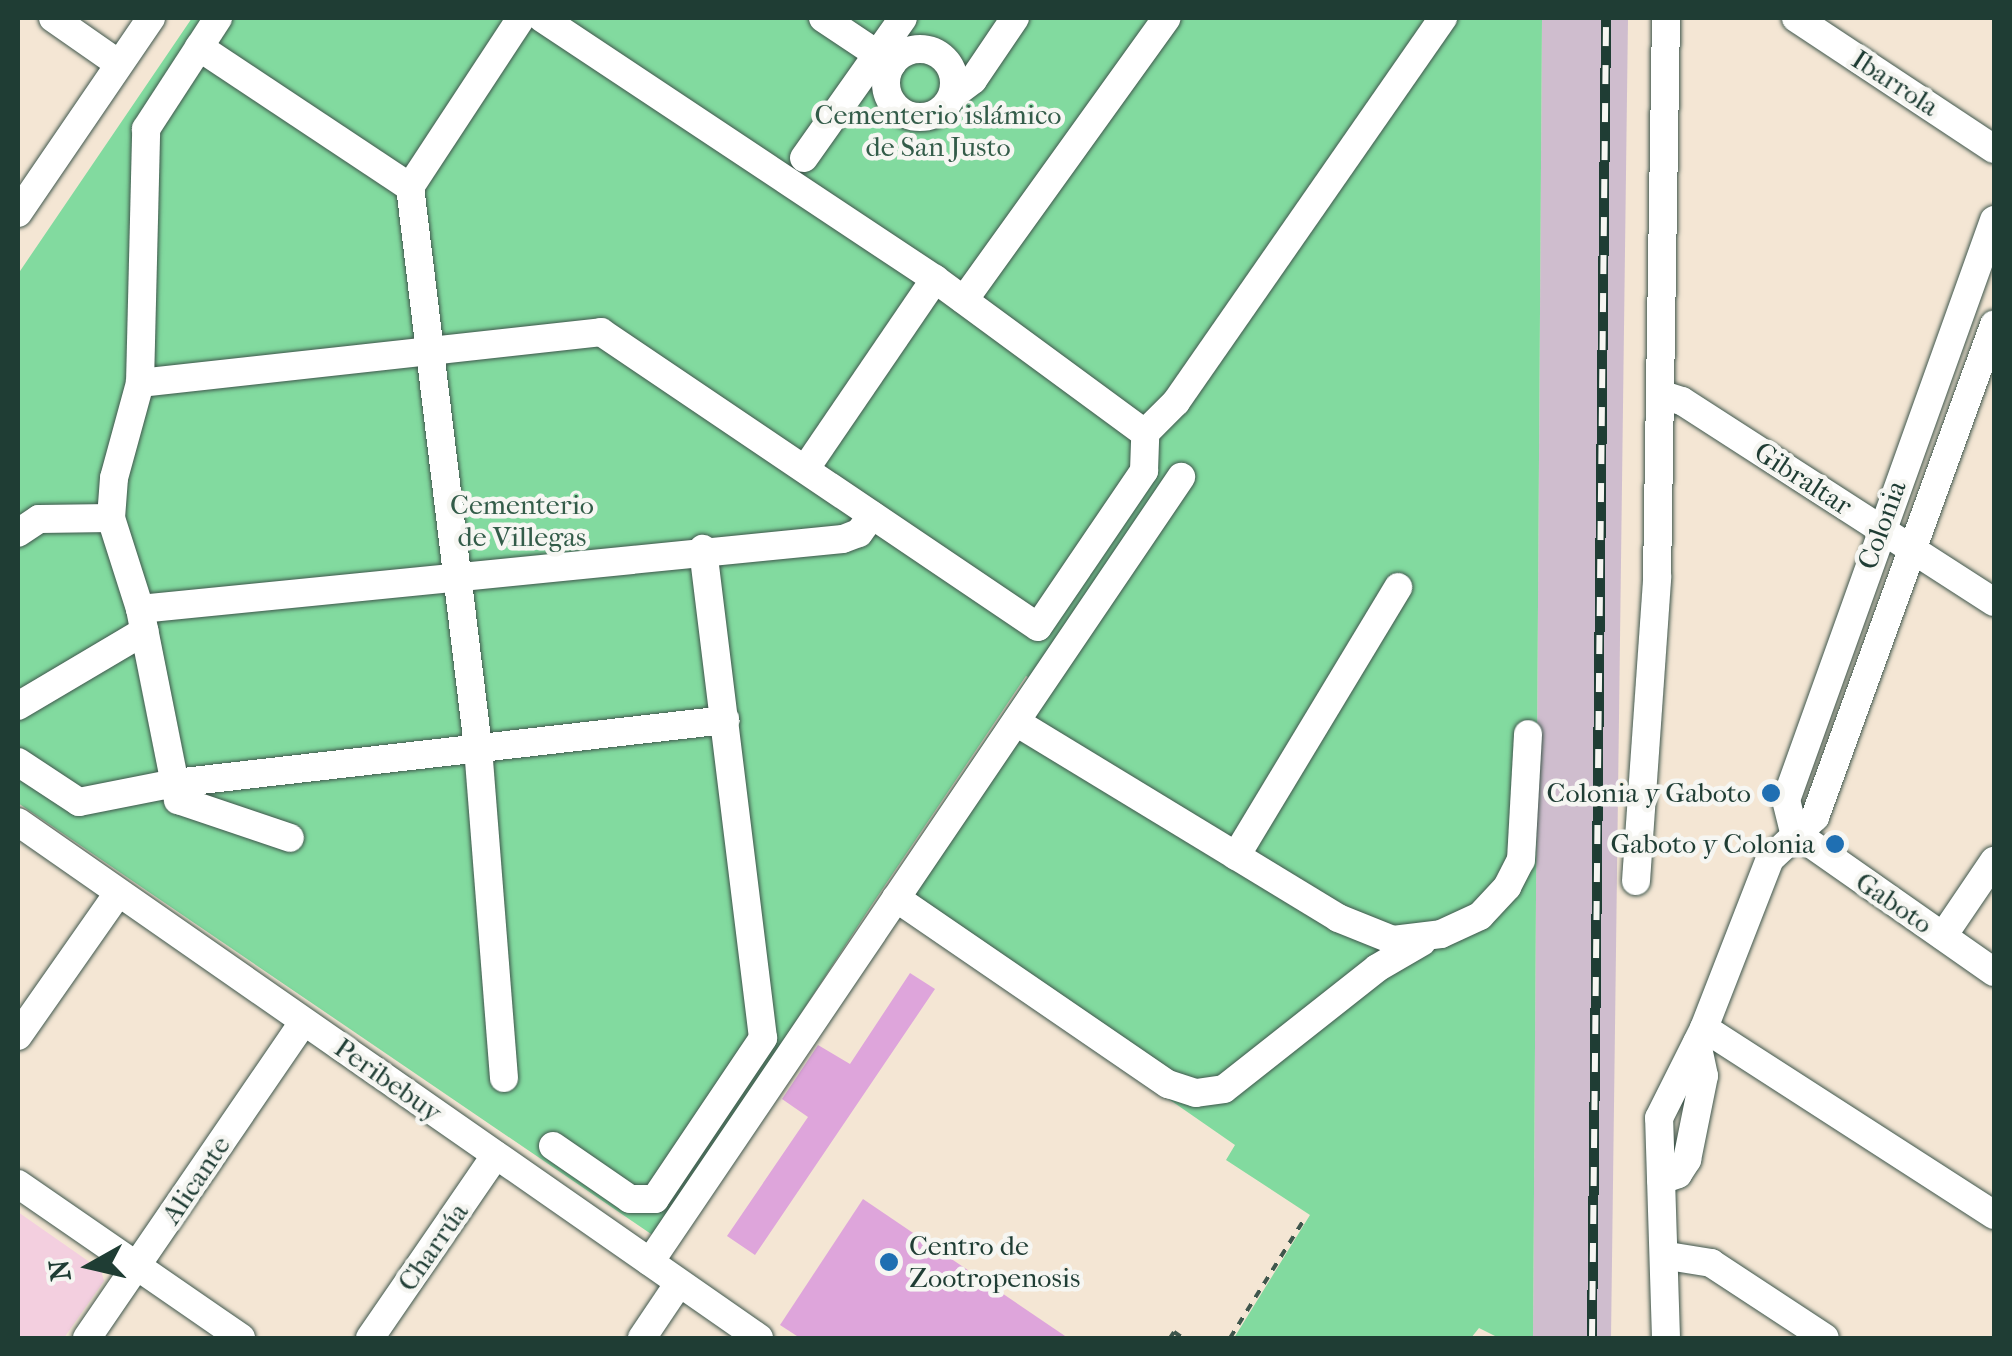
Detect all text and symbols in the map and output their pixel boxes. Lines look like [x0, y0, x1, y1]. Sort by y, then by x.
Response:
street label: Ibarrola [1845, 43, 1945, 123]
park label: Cementerio islámico de San Justo [815, 98, 1061, 164]
street label: Gibraltar [1748, 435, 1858, 523]
street label: Colonia [1851, 476, 1913, 574]
park label: Cementerio de Villegas [450, 488, 594, 554]
place label: Colonia y Gaboto [1547, 776, 1751, 810]
marker: Colonia y Gaboto [1760, 782, 1782, 804]
place label: Gaboto y Colonia [1611, 827, 1815, 861]
marker: Gaboto y Colonia [1824, 833, 1846, 855]
street label: Gaboto [1849, 865, 1939, 941]
street label: Peribebuy [328, 1031, 448, 1129]
street label: Alicante [154, 1129, 238, 1231]
street label: Charrúa [390, 1196, 476, 1298]
north arrow [40, 1216, 140, 1316]
place label: Centro de Zootropenosis [909, 1229, 1080, 1295]
marker: Centro de Zootropenosis [878, 1251, 900, 1273]
text: N [42, 1257, 78, 1283]

